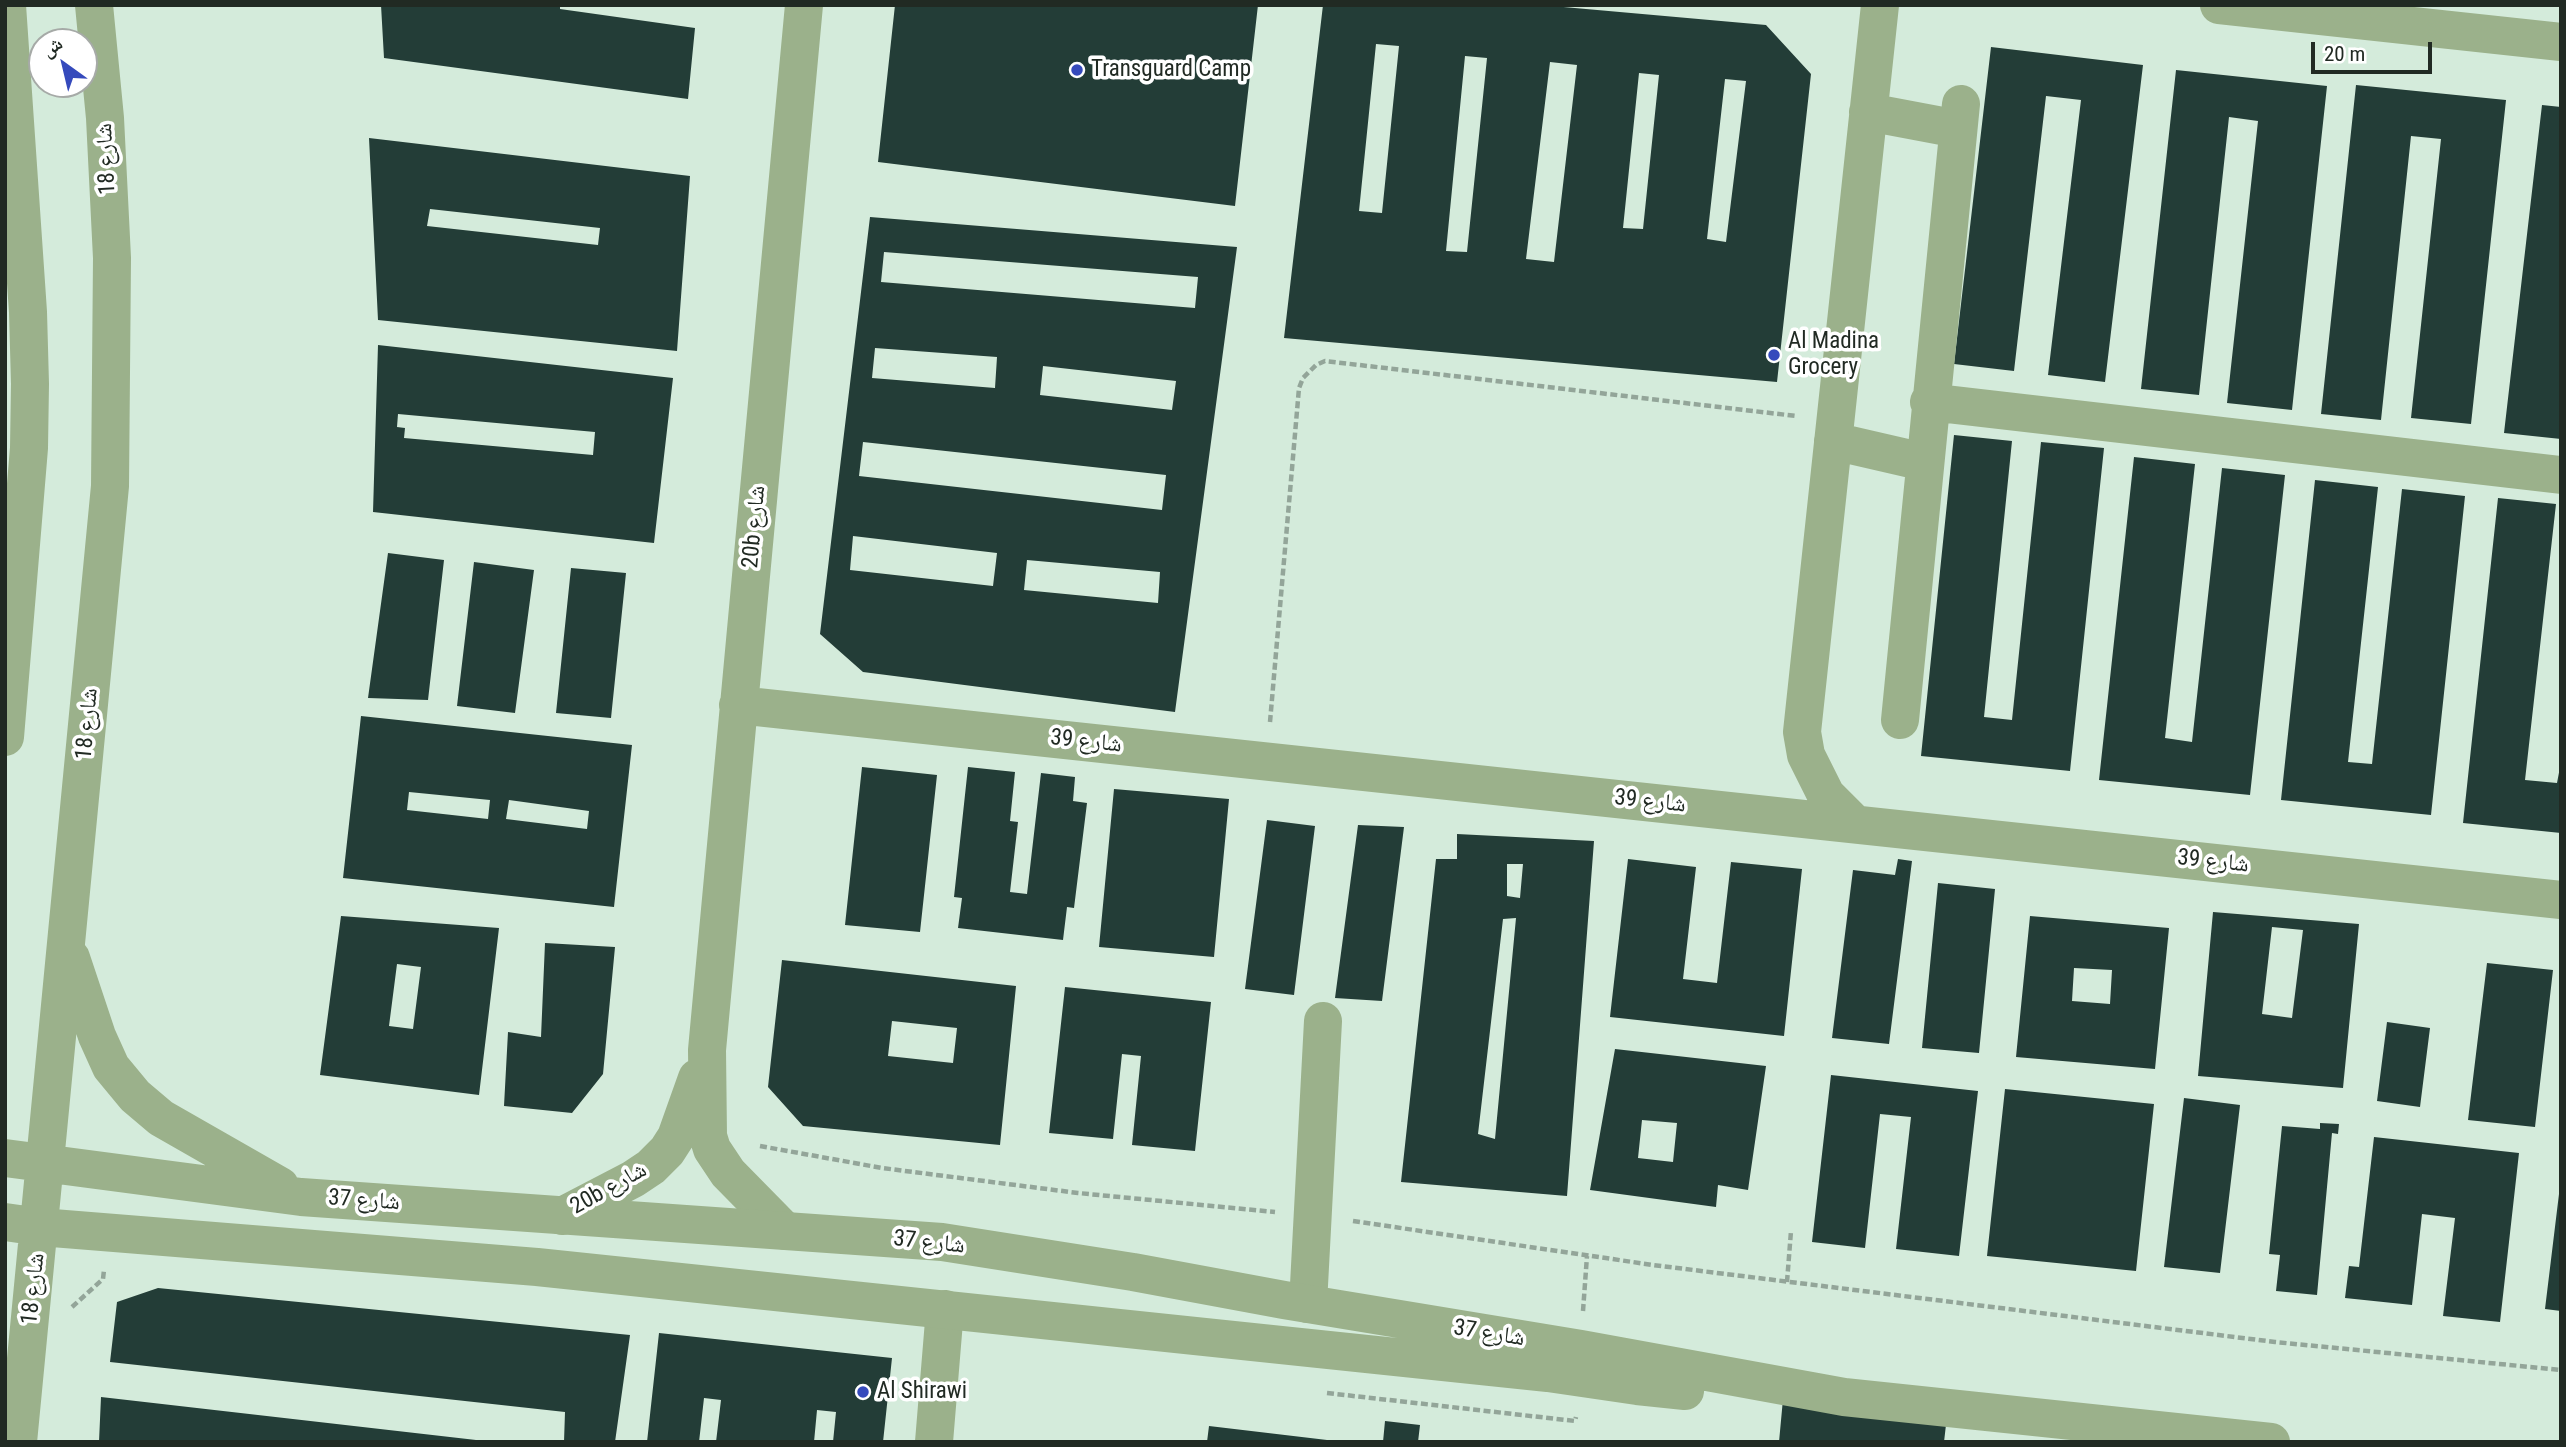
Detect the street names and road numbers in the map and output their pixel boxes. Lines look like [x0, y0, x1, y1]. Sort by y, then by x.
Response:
street label: شارع 18 [91, 122, 123, 196]
street label: 20b شارع [738, 484, 772, 570]
street label: شارع 18 [71, 687, 105, 761]
street label: شارع 39 [1049, 725, 1123, 759]
street label: شارع 39 [1613, 785, 1687, 819]
street label: شارع 39 [2176, 845, 2250, 879]
street label: 20b شارع [566, 1157, 652, 1221]
street label: شارع 37 [327, 1185, 401, 1217]
street label: شارع 37 [892, 1226, 966, 1260]
street label: شارع 18 [17, 1252, 51, 1326]
street label: شارع 37 [1451, 1315, 1527, 1353]

